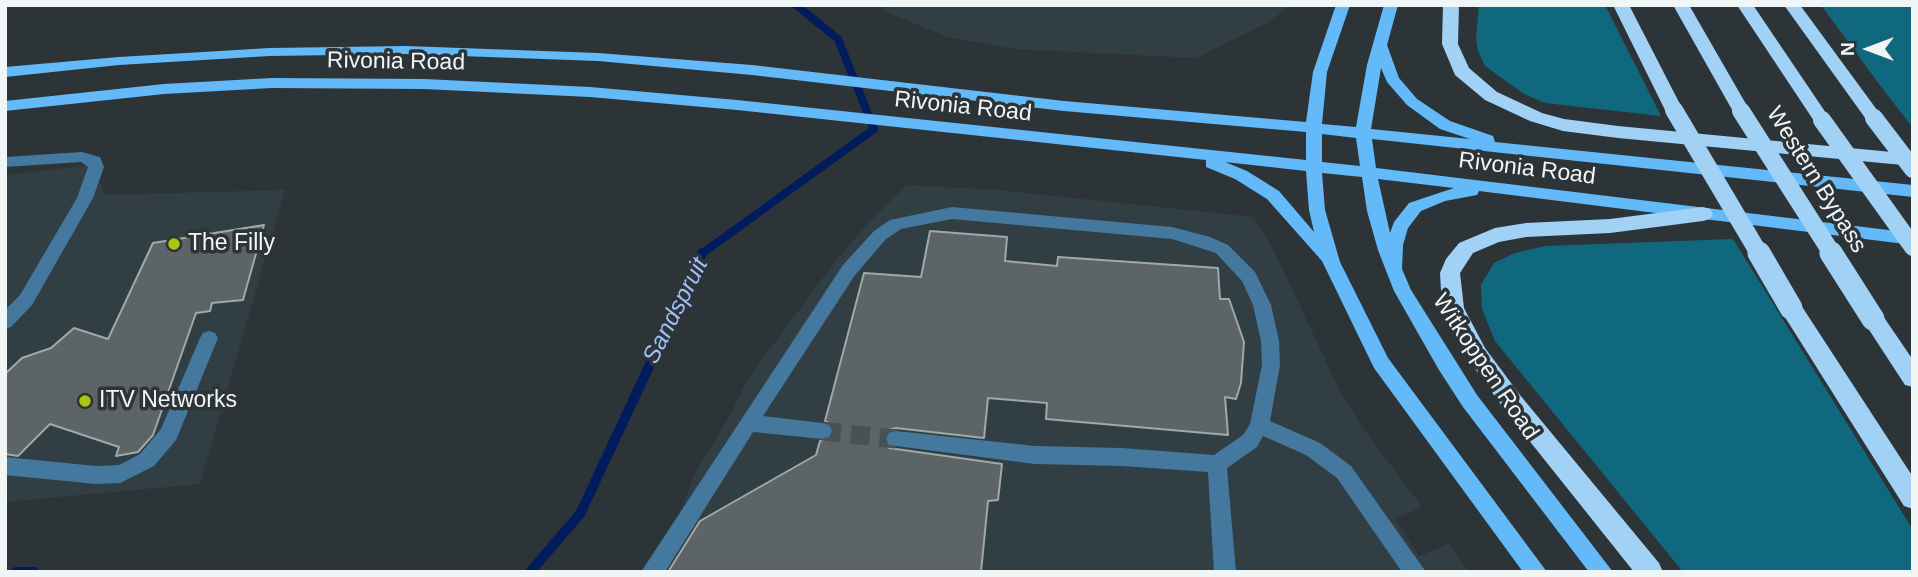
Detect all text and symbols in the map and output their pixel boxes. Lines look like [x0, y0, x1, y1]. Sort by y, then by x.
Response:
north arrow [1834, 14, 1904, 84]
text: N [1837, 42, 1858, 56]
street label: Rivonia Road [327, 47, 465, 77]
street label: Rivonia Road [893, 86, 1033, 128]
street label: Western Bypass [1760, 102, 1872, 258]
street label: Rivonia Road [1457, 147, 1597, 191]
place label: The Filly [188, 230, 275, 258]
marker: The Filly [166, 236, 182, 252]
water label: Sandspruit [637, 253, 715, 369]
street label: Witkoppen Road [1426, 289, 1544, 445]
place label: ITV Networks [99, 387, 237, 415]
marker: ITV Networks [77, 393, 93, 409]

